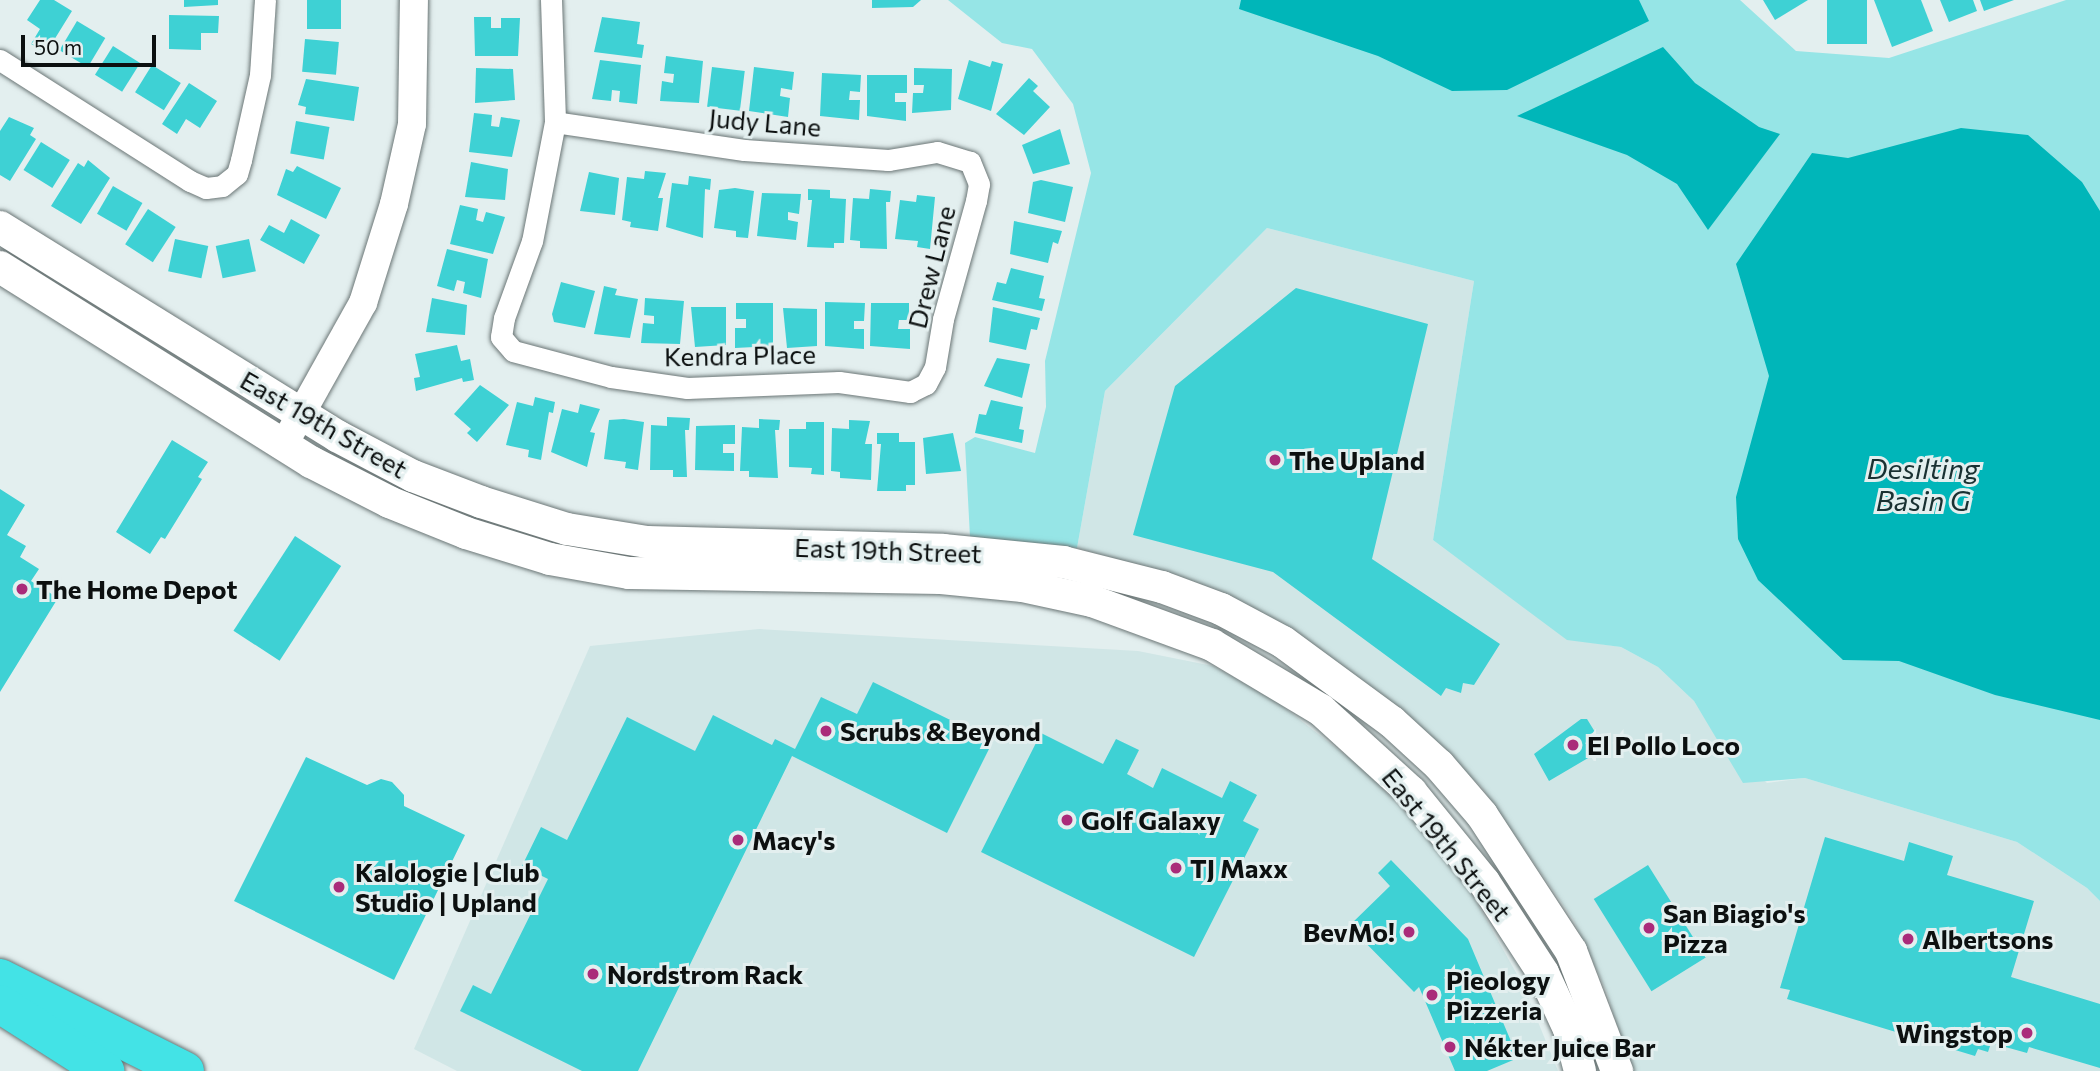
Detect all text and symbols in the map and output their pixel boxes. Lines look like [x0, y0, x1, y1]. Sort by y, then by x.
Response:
scale bar [24, 21, 159, 65]
text: 50 m [34, 34, 82, 59]
street label: Judy Lane [708, 102, 822, 142]
street label: Drew Lane [901, 202, 961, 332]
street label: Kendra Place [664, 338, 816, 372]
street label: East 19th Street [235, 364, 413, 484]
place label: The Upland [1289, 444, 1425, 476]
water label: Desilting Basin G [1867, 451, 1979, 517]
marker: The Upland [1267, 452, 1283, 468]
street label: East 19th Street [794, 531, 982, 569]
place label: The Home Depot [36, 573, 237, 605]
marker: The Home Depot [14, 581, 30, 597]
place label: Scrubs & Beyond [840, 715, 1041, 747]
marker: Scrubs & Beyond [818, 723, 834, 739]
place label: El Pollo Loco [1587, 729, 1740, 761]
marker: El Pollo Loco [1565, 737, 1581, 753]
street label: East 19th Street [1376, 761, 1518, 927]
place label: Golf Galaxy [1081, 804, 1221, 836]
marker: Golf Galaxy [1059, 812, 1075, 828]
place label: Macy's [752, 824, 835, 856]
marker: Macy's [730, 832, 746, 848]
place label: TJ Maxx [1190, 852, 1288, 884]
place label: Kalologie | Club Studio | Upland [355, 856, 540, 917]
marker: TJ Maxx [1168, 860, 1184, 876]
marker: Kalologie | Club Studio | Upland [329, 877, 349, 897]
place label: San Biagio's Pizza [1663, 897, 1806, 958]
place label: BevMo! [1303, 916, 1395, 948]
marker: San Biagio's Pizza [1641, 920, 1657, 936]
place label: Albertsons [1922, 923, 2053, 955]
marker: BevMo! [1401, 924, 1417, 940]
marker: Albertsons [1900, 931, 1916, 947]
place label: Nordstrom Rack [607, 958, 803, 990]
place label: Pieology Pizzeria [1446, 964, 1551, 1026]
marker: Nordstrom Rack [585, 966, 601, 982]
marker: Pieology Pizzeria [1424, 987, 1440, 1003]
place label: Wingstop [1895, 1017, 2013, 1049]
marker: Wingstop [2019, 1025, 2035, 1041]
place label: Nékter Juice Bar [1464, 1031, 1656, 1063]
marker: Nékter Juice Bar [1442, 1039, 1458, 1055]

